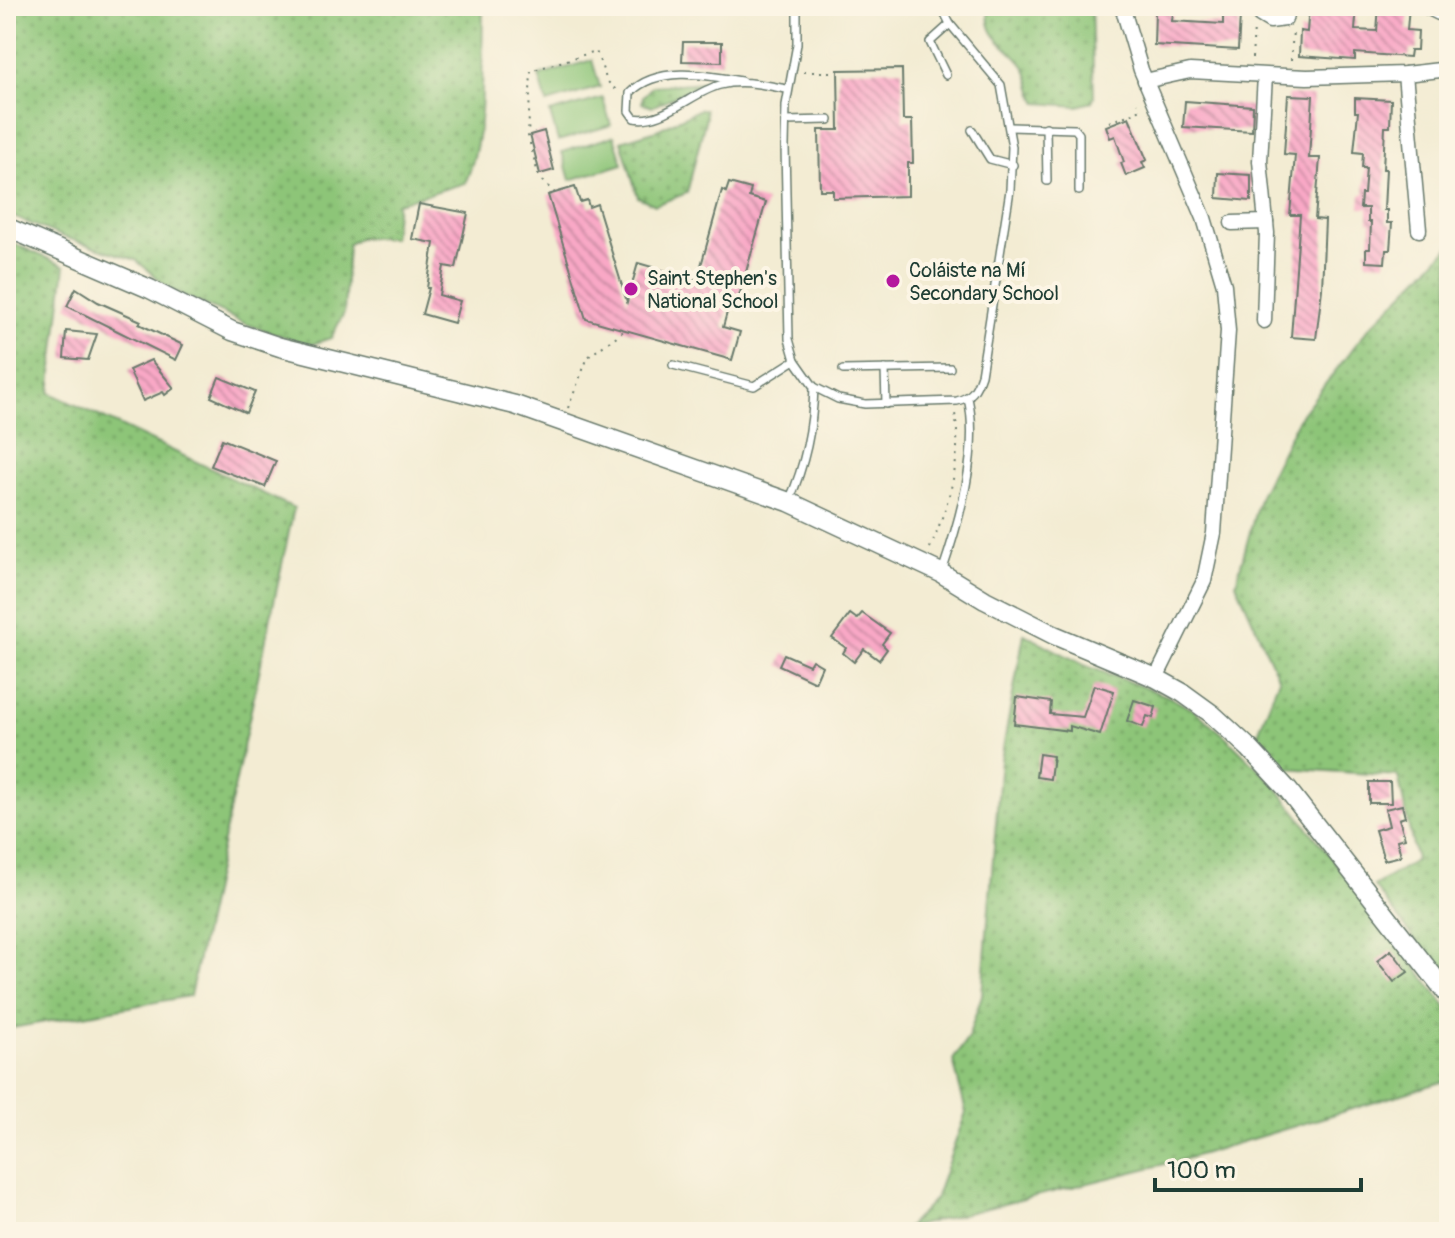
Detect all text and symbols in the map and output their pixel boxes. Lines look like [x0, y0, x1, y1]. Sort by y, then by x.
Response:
place label: Coláiste na Mí Secondary School [909, 258, 1059, 306]
place label: Saint Stephen's National School [647, 266, 779, 314]
marker: Coláiste na Mí Secondary School [884, 272, 902, 290]
marker: Saint Stephen's National School [622, 280, 640, 298]
scale bar [1155, 1142, 1361, 1192]
text: 100 m [1167, 1156, 1236, 1185]

